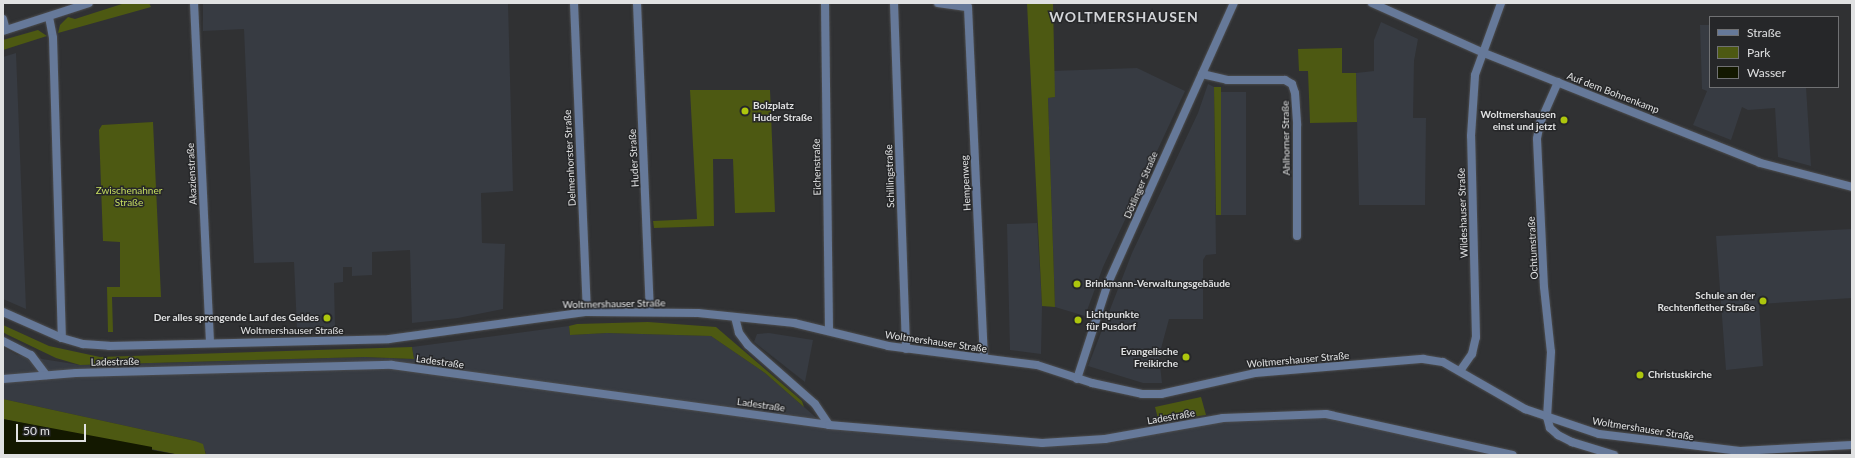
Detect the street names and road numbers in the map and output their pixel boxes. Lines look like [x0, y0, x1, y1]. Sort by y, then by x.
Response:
street label: Auf dem Bohnenkamp [1565, 70, 1661, 116]
street label: Ahlhorner Straße [1279, 100, 1293, 176]
street label: Delmenhorster Straße [561, 109, 579, 207]
street label: Huder Straße [626, 128, 642, 188]
street label: Eichenstraße [811, 138, 823, 196]
street label: Akazienstraße [184, 143, 200, 205]
street label: Schillingstraße [883, 144, 897, 208]
street label: Dötlinger Straße [1121, 150, 1161, 220]
street label: Hempenweg [959, 155, 973, 211]
street label: Wildeshauser Straße [1455, 168, 1471, 258]
street label: Ochtumstraße [1525, 216, 1541, 280]
street label: Woltmershauser Straße [562, 297, 666, 311]
street label: Woltmershauser Straße [240, 325, 344, 337]
street label: Woltmershauser Straße [884, 329, 988, 355]
street label: Woltmershauser Straße [1246, 350, 1350, 370]
street label: Ladestraße [415, 353, 465, 371]
street label: Ladestraße [91, 356, 139, 368]
street label: Ladestraße [736, 396, 786, 414]
street label: Ladestraße [1146, 407, 1196, 427]
street label: Woltmershauser Straße [1591, 415, 1695, 443]

